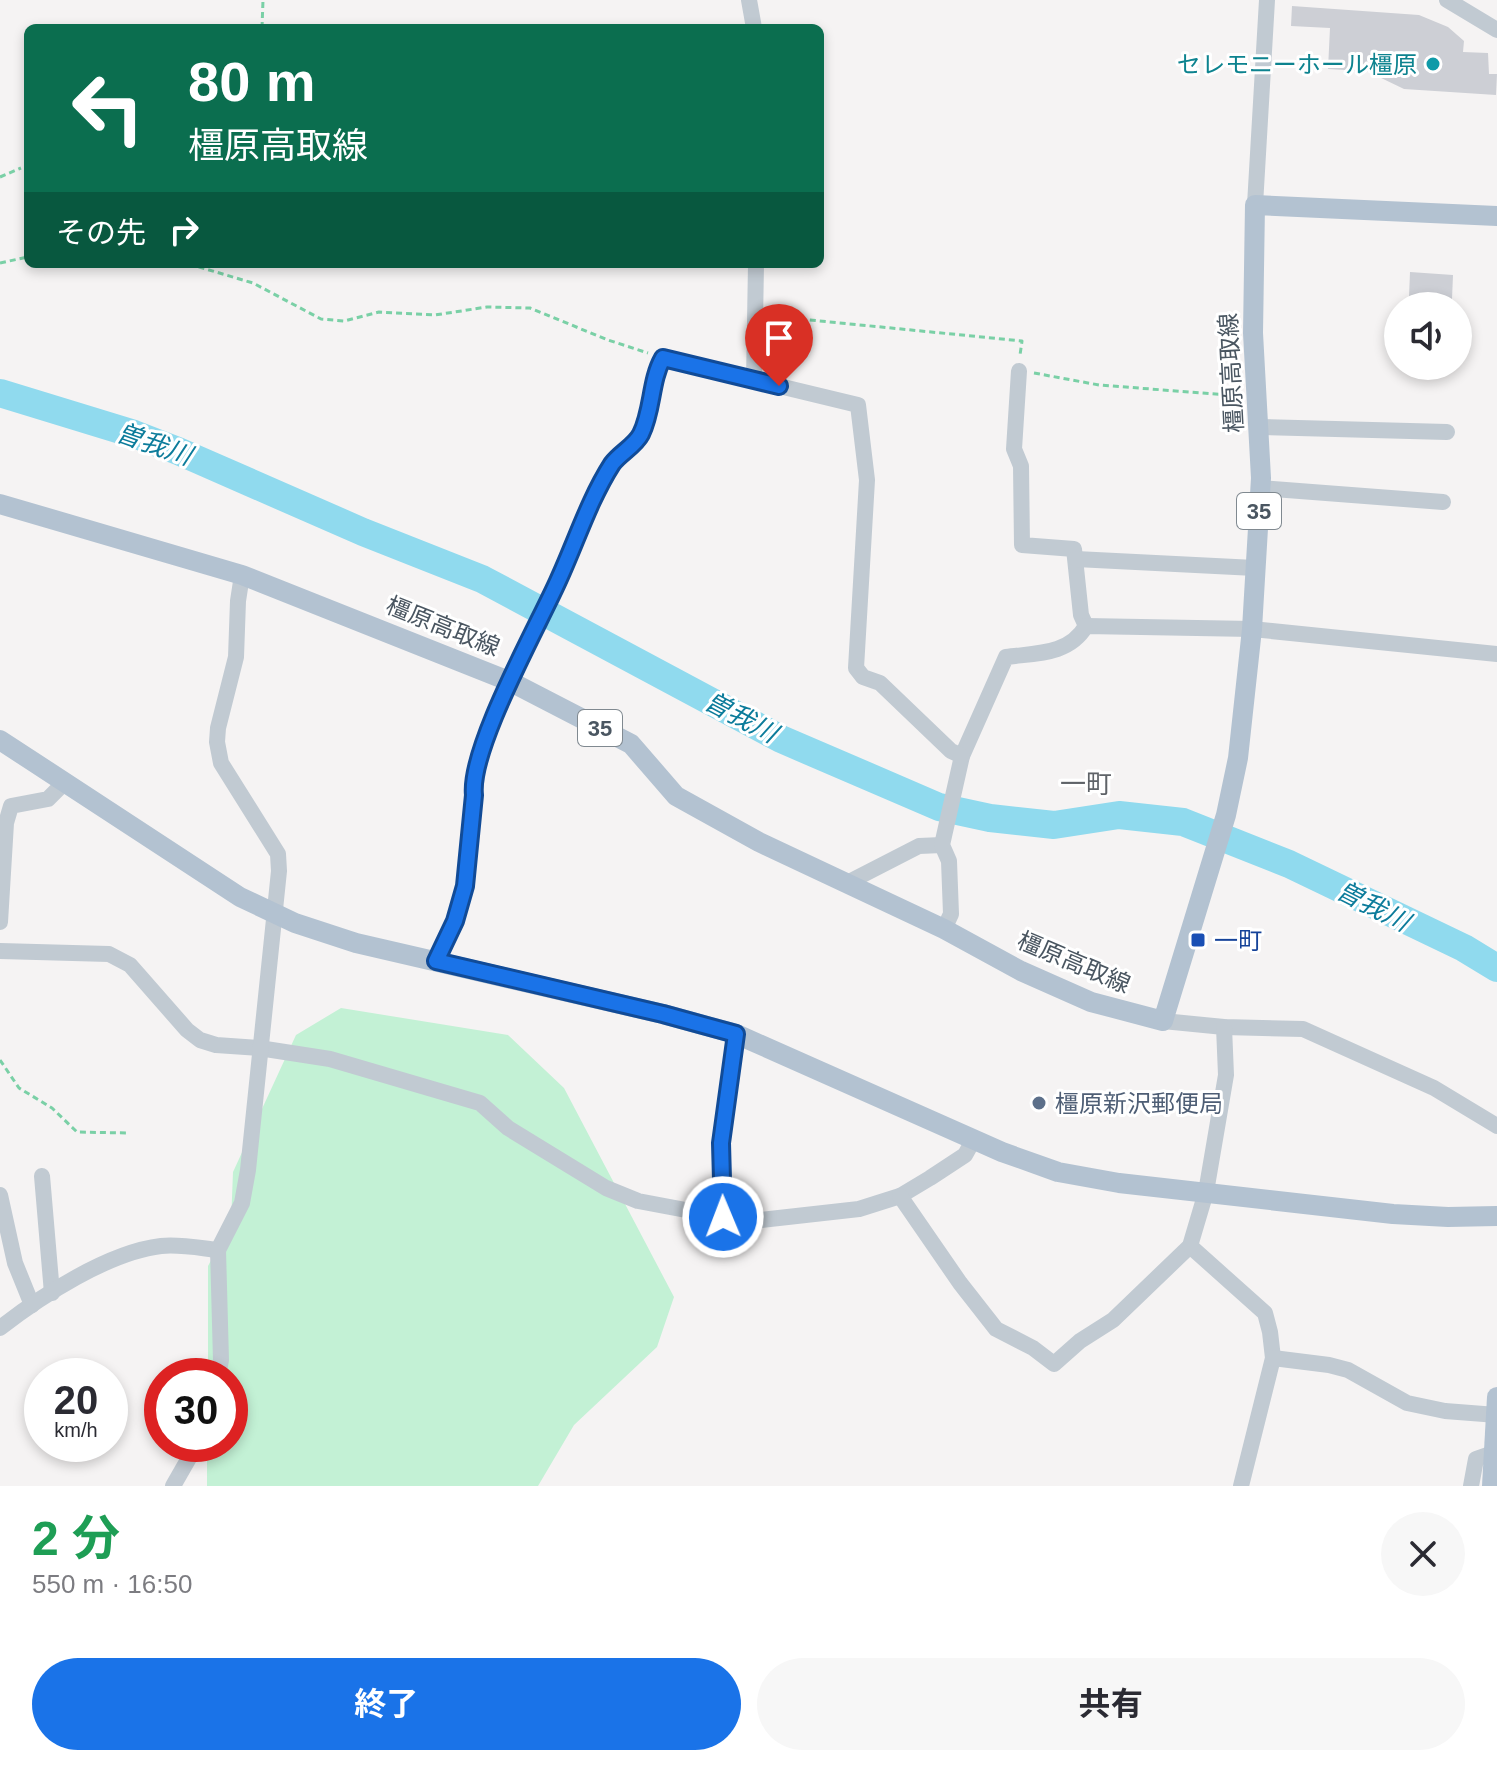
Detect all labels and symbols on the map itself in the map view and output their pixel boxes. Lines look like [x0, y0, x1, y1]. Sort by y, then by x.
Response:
place label: セレモニーホール橿原 [1177, 51, 1417, 78]
marker: セレモニーホール橿原 [1424, 55, 1442, 73]
pin [745, 304, 813, 386]
street label: 橿原高取線 [1214, 312, 1248, 434]
water label: 曽我川 [112, 417, 199, 472]
road number: 35 [1237, 493, 1281, 529]
street label: 橿原高取線 [382, 591, 504, 661]
water label: 曽我川 [700, 685, 785, 750]
road number: 35 [578, 710, 622, 746]
district label: 一町 [1060, 769, 1112, 799]
water label: 曽我川 [1331, 875, 1417, 938]
street label: 橿原高取線 [1013, 926, 1135, 998]
place label: 一町 [1214, 927, 1262, 954]
marker: 一町 [1189, 931, 1207, 949]
place label: 橿原新沢郵便局 [1055, 1090, 1223, 1117]
marker: 橿原新沢郵便局 [1030, 1094, 1048, 1112]
position arrow [681, 1175, 765, 1259]
speed limit sign: 30 [144, 1358, 248, 1462]

